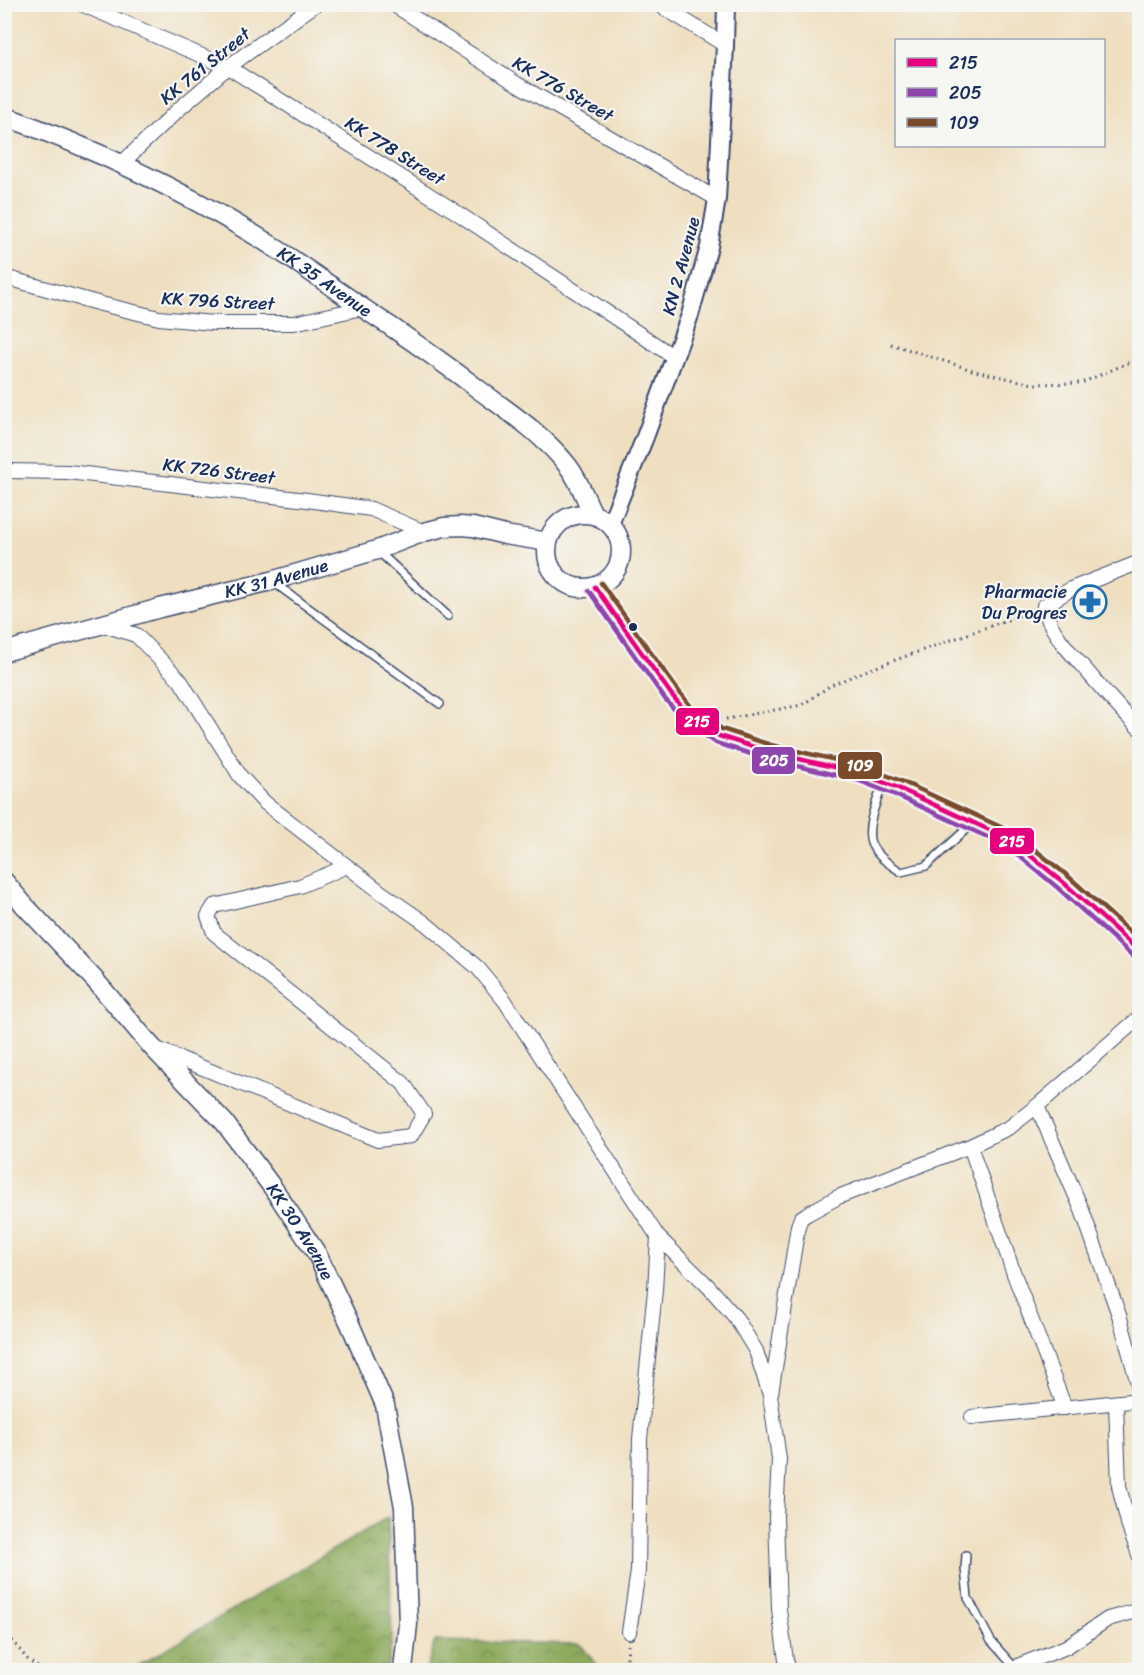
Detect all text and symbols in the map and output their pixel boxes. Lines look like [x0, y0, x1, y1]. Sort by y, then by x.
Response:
street label: KK 761 Street [152, 18, 258, 113]
legend [895, 39, 1105, 147]
street label: KK 776 Street [506, 47, 620, 131]
text: 215 [949, 47, 978, 79]
text: 205 [949, 77, 982, 109]
street label: KK 778 Street [338, 107, 452, 195]
text: 109 [949, 107, 979, 139]
street label: KN 2 Avenue [652, 213, 710, 319]
street label: KK 35 Avenue [270, 237, 379, 326]
street label: KK 796 Street [161, 282, 276, 320]
street label: KK 726 Street [161, 448, 278, 494]
street label: KK 31 Avenue [221, 549, 332, 608]
place label: Pharmacie Du Progres [981, 576, 1068, 629]
pharmacy icon: Pharmacie Du Progres [1072, 584, 1108, 620]
unlabelled marker [627, 621, 639, 633]
line badge: 215 [675, 707, 720, 736]
text: 215 [683, 707, 710, 736]
line badge: 205 [751, 746, 796, 775]
text: 205 [758, 746, 789, 775]
line badge: 109 [837, 751, 883, 780]
text: 109 [847, 751, 874, 780]
line badge: 215 [989, 827, 1035, 855]
text: 215 [998, 827, 1025, 856]
street label: KK 30 Avenue [258, 1176, 343, 1286]

